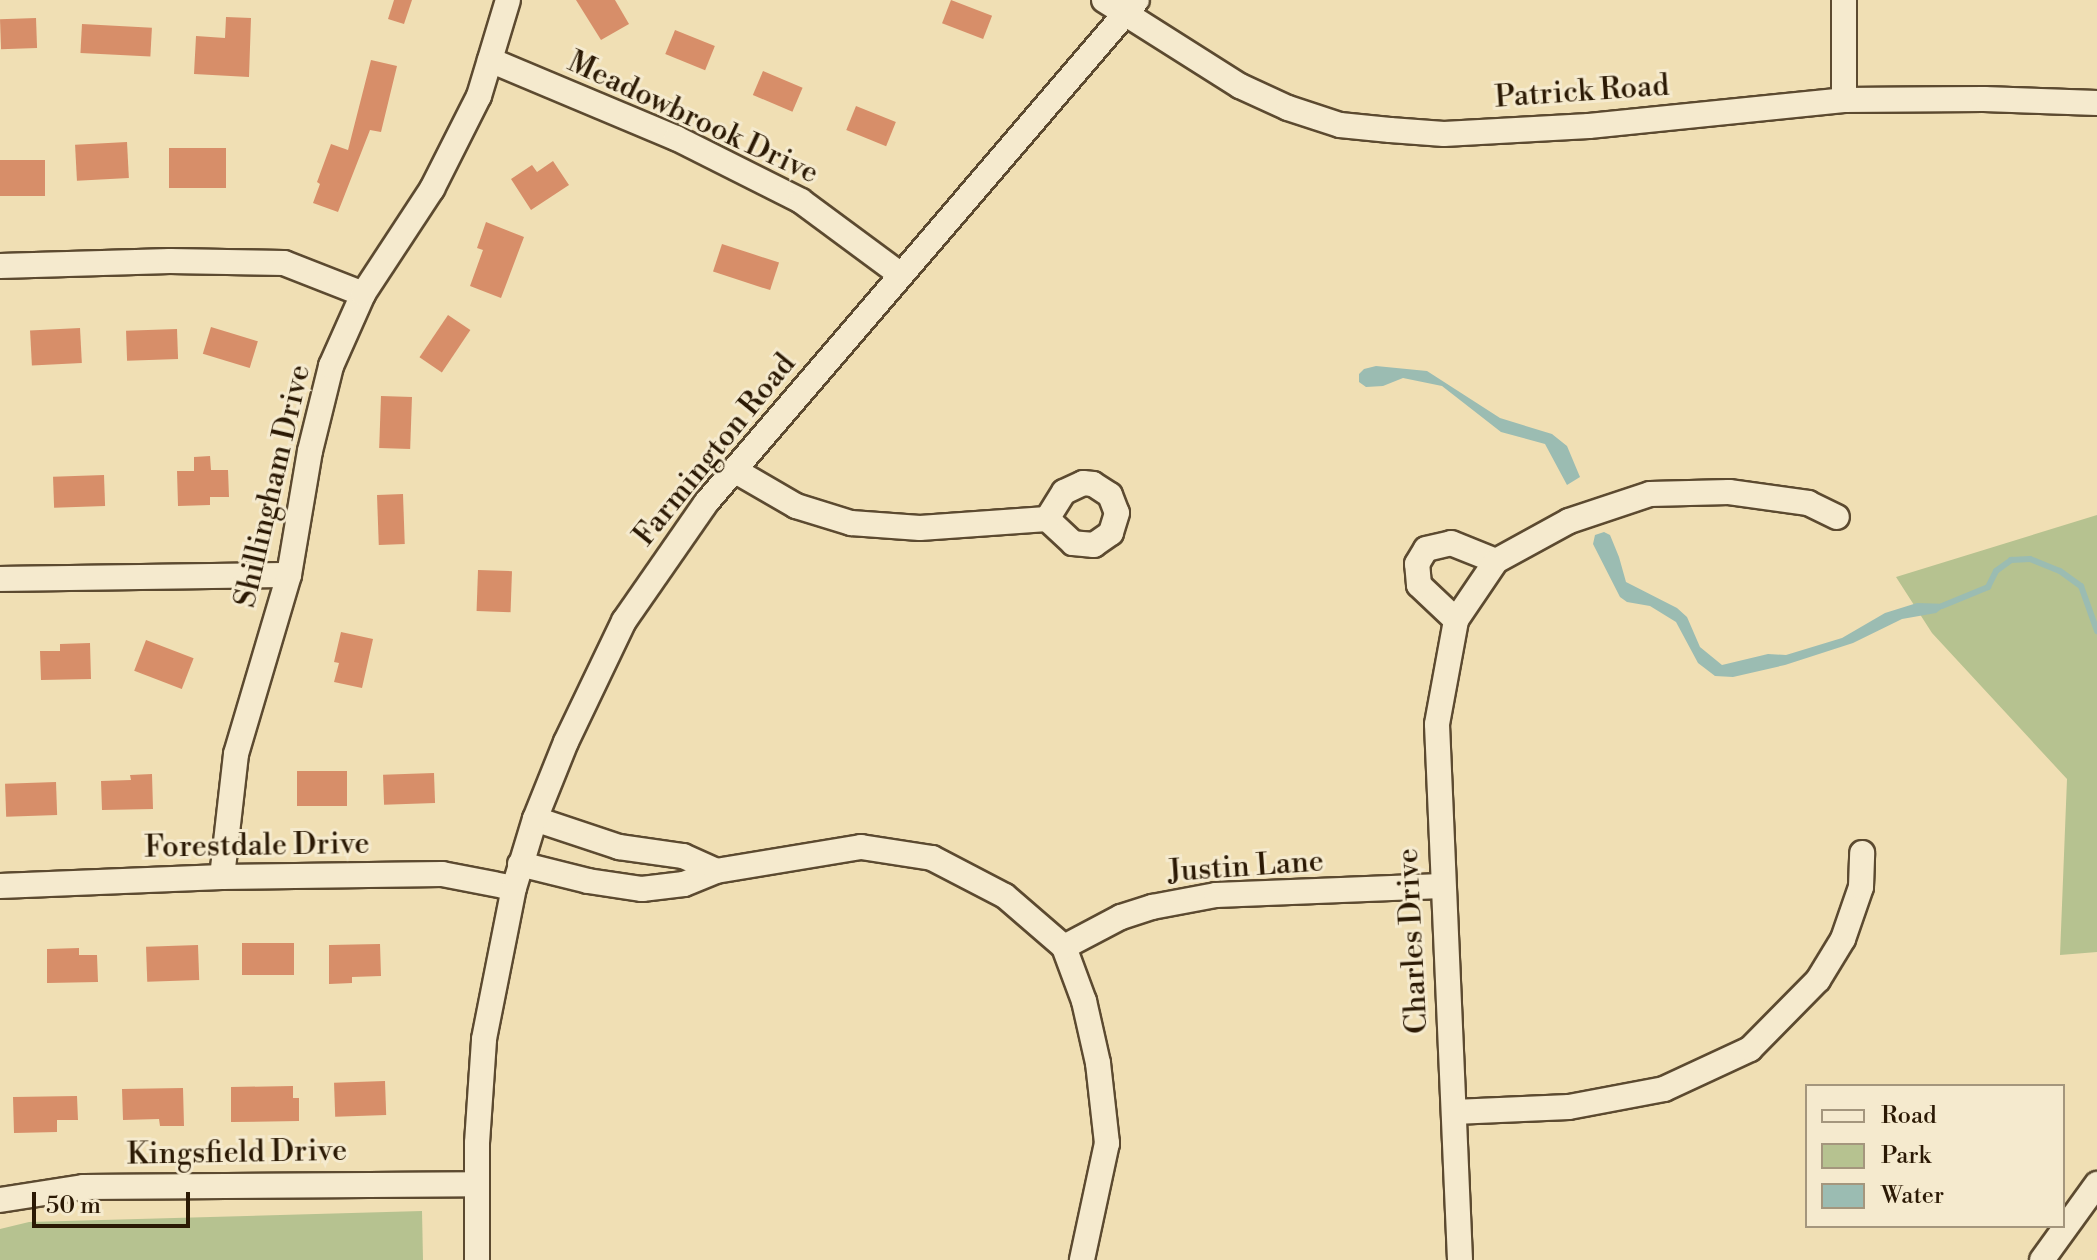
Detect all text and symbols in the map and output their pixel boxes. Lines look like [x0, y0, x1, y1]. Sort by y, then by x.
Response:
street label: Meadowbrook Drive [562, 44, 824, 192]
street label: Patrick Road [1494, 68, 1670, 116]
street label: Farmington Road [626, 347, 804, 553]
street label: Shillingham Drive [228, 361, 318, 611]
street label: Forestdale Drive [144, 826, 370, 866]
street label: Justin Lane [1167, 844, 1325, 890]
street label: Charles Drive [1390, 847, 1436, 1035]
legend [1805, 1084, 2065, 1228]
text: Road [1881, 1101, 1937, 1131]
street label: Kingsfield Drive [127, 1133, 347, 1173]
text: Park [1881, 1141, 1931, 1171]
scale bar [36, 1176, 194, 1226]
text: Water [1881, 1181, 1944, 1211]
text: 50 m [46, 1191, 101, 1221]

